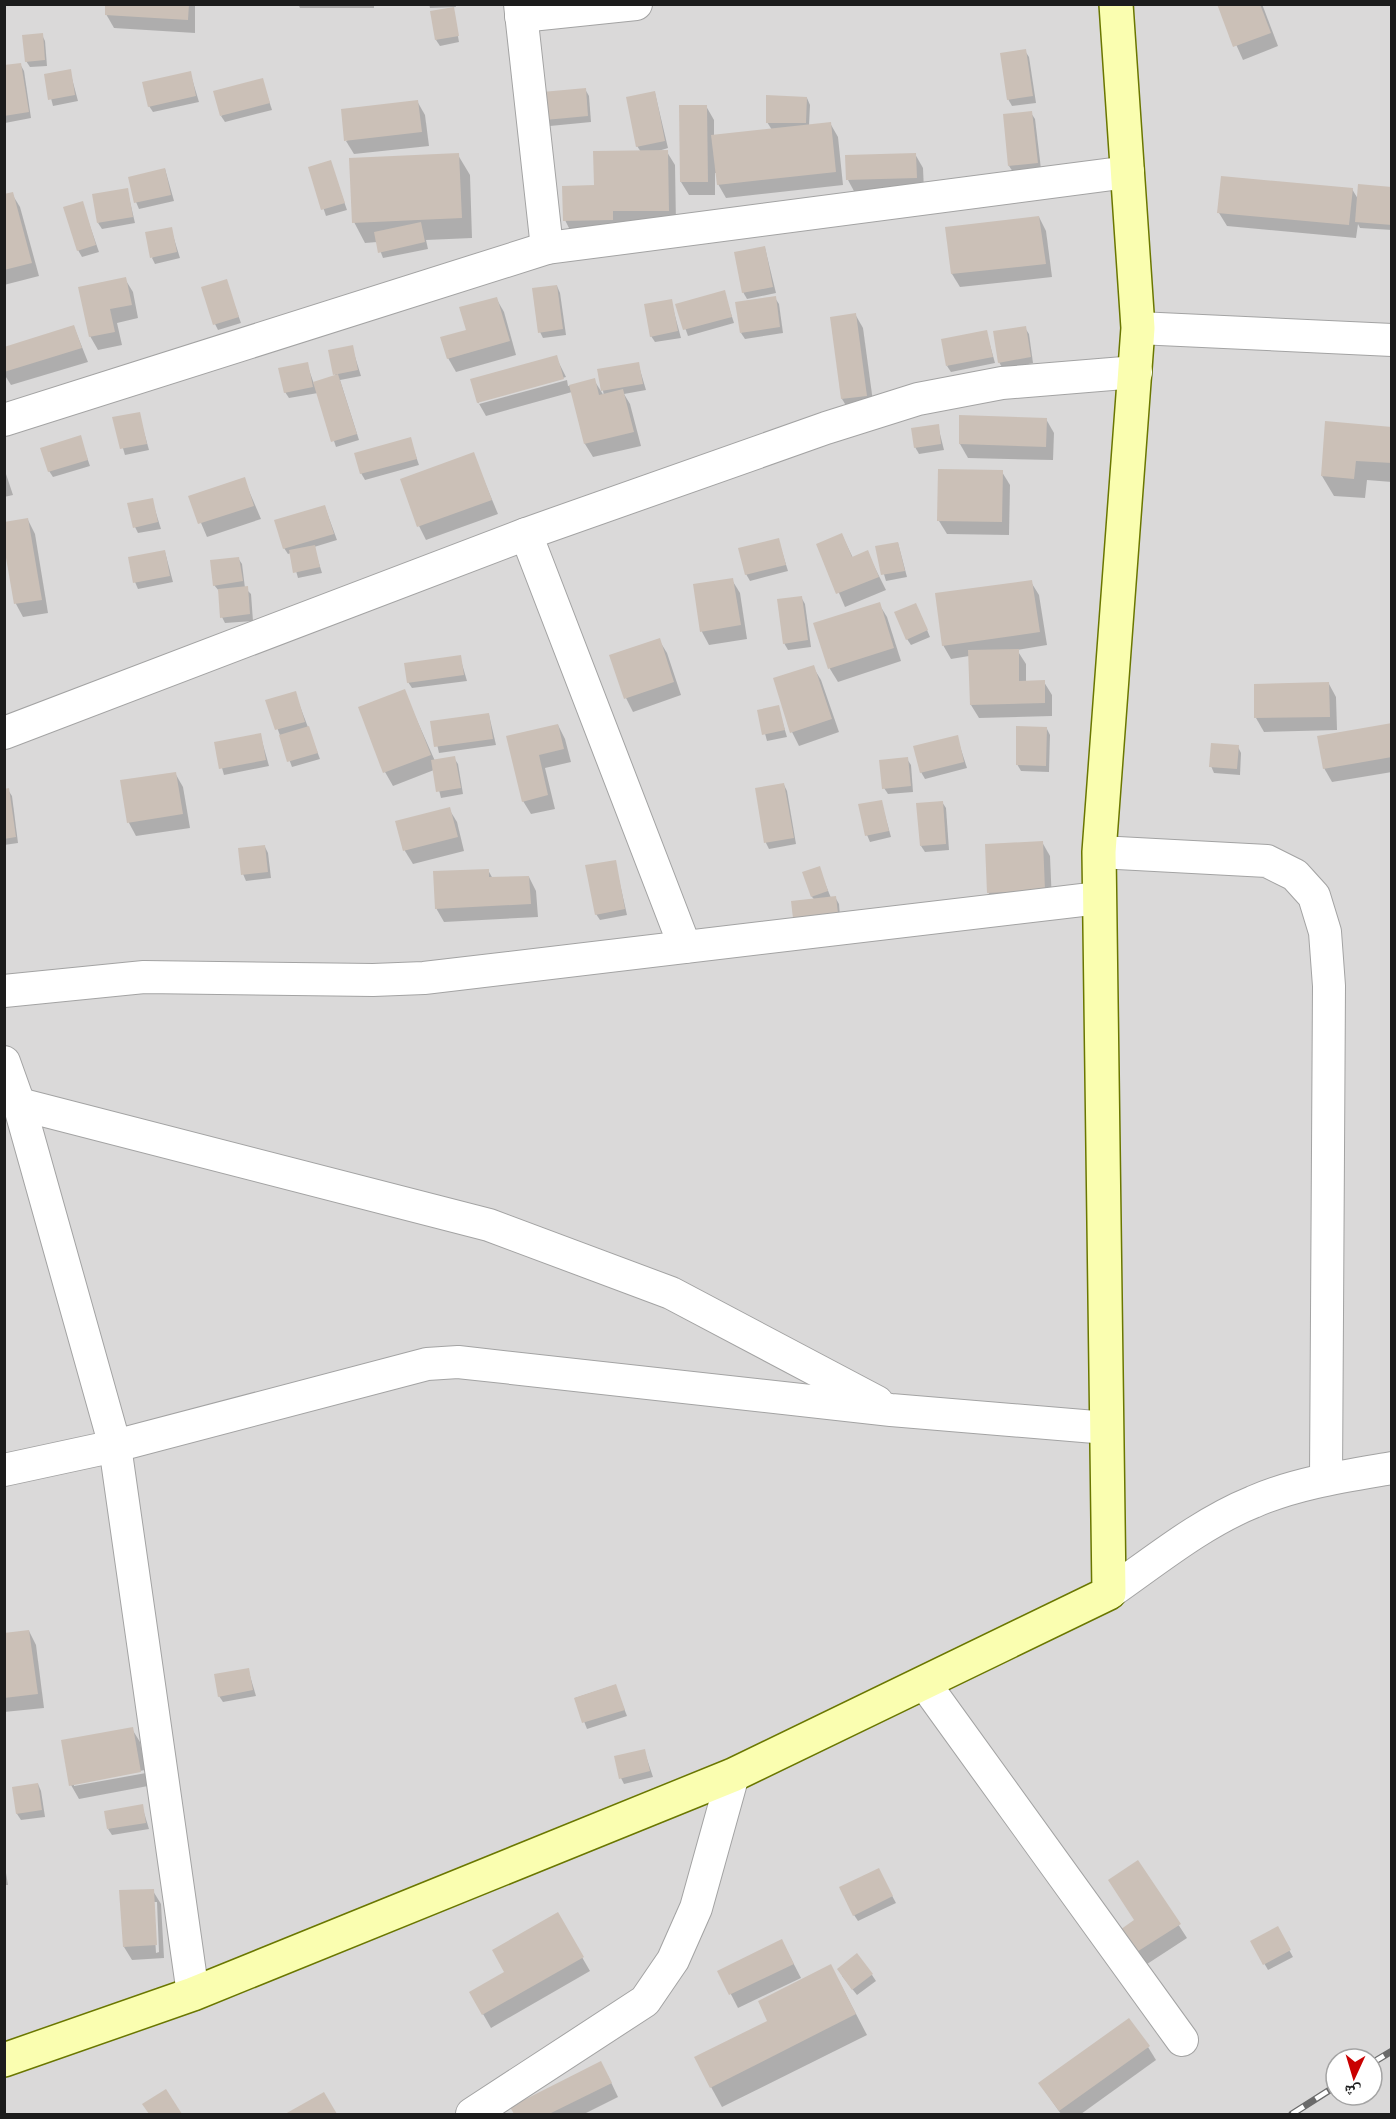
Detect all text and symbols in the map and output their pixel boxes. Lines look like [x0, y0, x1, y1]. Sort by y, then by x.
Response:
north arrow [1324, 2047, 1384, 2107]
text: ش [1344, 2081, 1362, 2102]

